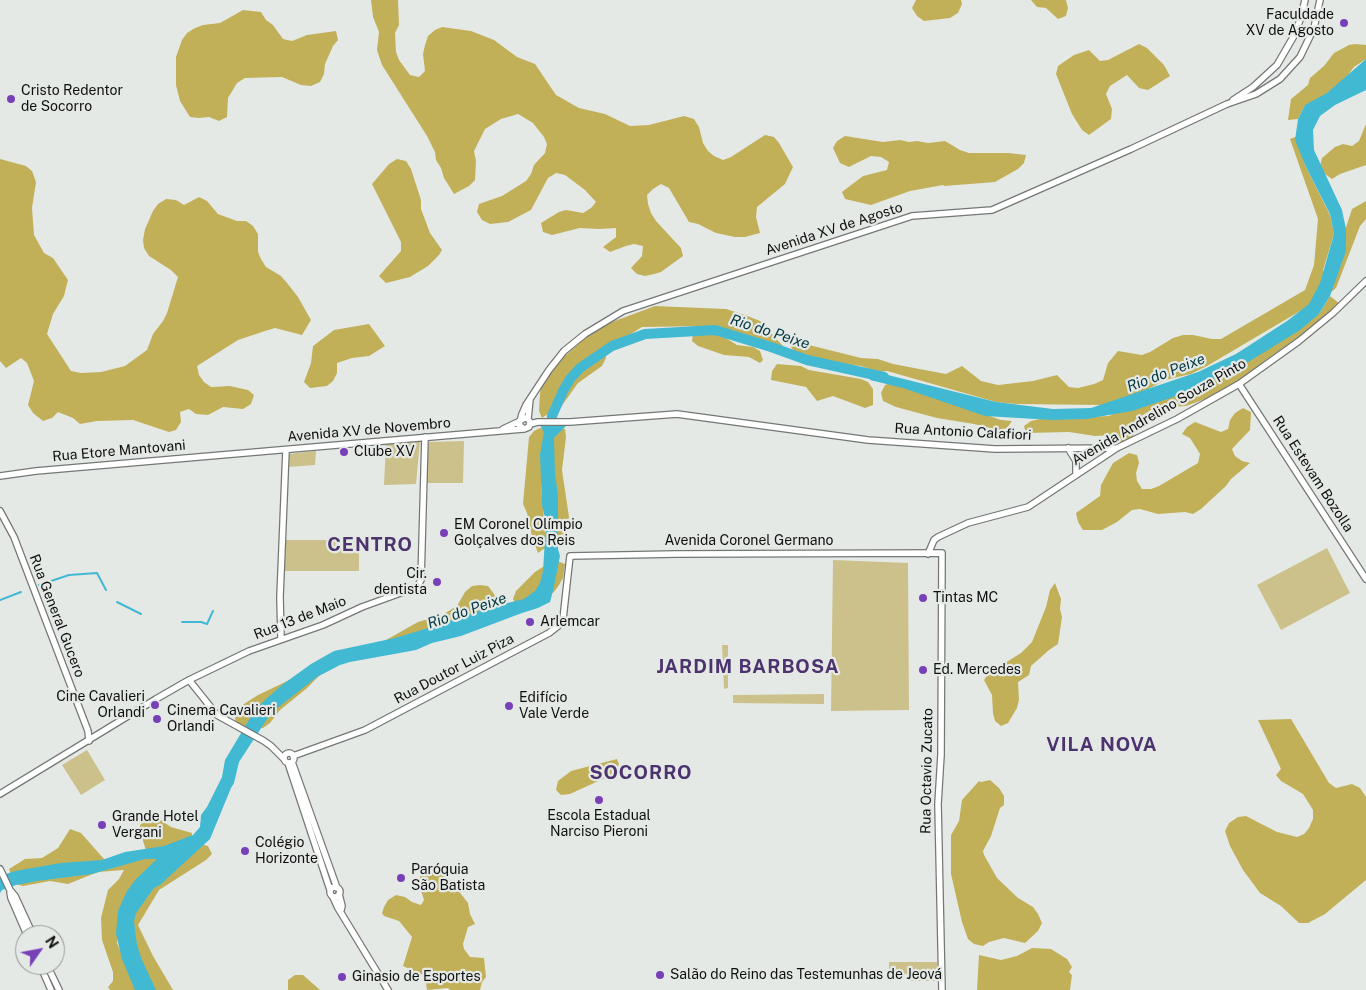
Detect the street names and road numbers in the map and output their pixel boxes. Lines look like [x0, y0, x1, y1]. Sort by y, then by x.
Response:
street label: Avenida XV de Agosto [763, 199, 905, 259]
street label: Avenida Andrelino Souza Pinto [1069, 355, 1249, 469]
street label: Rua Estevam Bozolla [1269, 413, 1357, 535]
street label: Avenida XV de Novembro [287, 414, 451, 446]
street label: Rua Antonio Calafiori [894, 420, 1032, 444]
street label: Rua Etore Mantovani [52, 437, 186, 465]
street label: Avenida Coronel Germano [665, 533, 833, 549]
street label: Rua General Gucero [26, 552, 88, 680]
street label: Rua 13 de Maio [251, 593, 349, 643]
street label: Rua Doutor Luiz Piza [391, 630, 517, 708]
street label: Rua Octavio Zucato [918, 708, 936, 834]

